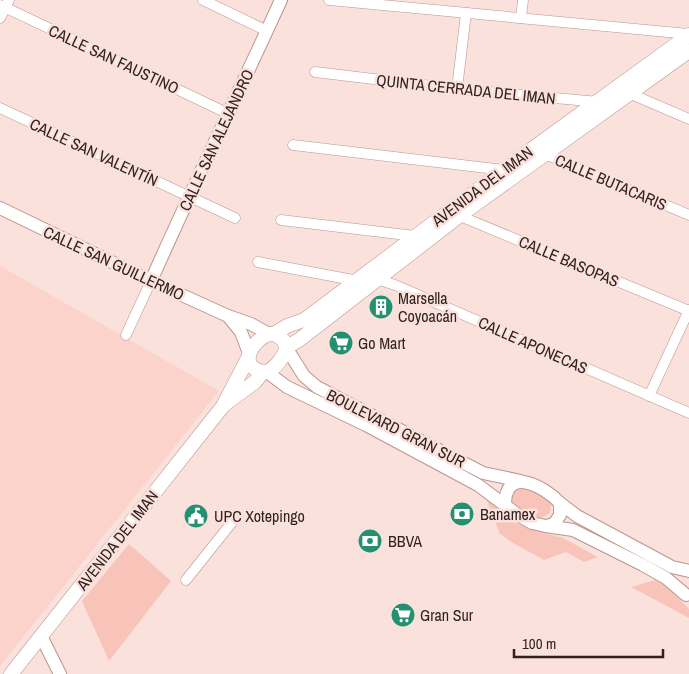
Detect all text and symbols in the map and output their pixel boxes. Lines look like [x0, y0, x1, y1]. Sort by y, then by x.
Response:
street label: CALLE SAN FAUSTINO [45, 19, 183, 99]
street label: CALLE SAN ALEJANDRO [174, 66, 258, 214]
street label: QUINTA CERRADA DEL IMAN [375, 69, 557, 109]
street label: CALLE SAN VALENTÍN [26, 113, 162, 191]
street label: AVENIDA DEL IMAN [426, 141, 537, 232]
street label: CALLE BUTACARIS [552, 149, 670, 216]
street label: CALLE SAN GUILLERMO [40, 221, 188, 305]
street label: CALLE BASOPAS [515, 230, 623, 292]
place label: Marsella Coyoacán [398, 287, 457, 327]
building icon: Marsella Coyoacán [368, 294, 394, 320]
street label: CALLE APONECAS [475, 311, 591, 379]
supermarket icon: Go Mart [328, 330, 354, 356]
place label: Go Mart [358, 332, 406, 354]
street label: BOULEVARD GRAN SUR [323, 383, 470, 473]
street label: AVENIDA DEL IMAN [70, 486, 163, 595]
bank icon: Banamex [449, 501, 475, 527]
public building icon: UPC Xotepingo [183, 503, 209, 529]
place label: Banamex [480, 503, 536, 525]
place label: UPC Xotepingo [214, 505, 305, 527]
bank icon: BBVA [357, 528, 383, 554]
place label: BBVA [388, 530, 422, 552]
supermarket icon: Gran Sur [390, 602, 416, 628]
place label: Gran Sur [420, 604, 474, 626]
scale bar [514, 626, 663, 658]
text: 100 m [522, 633, 556, 654]

